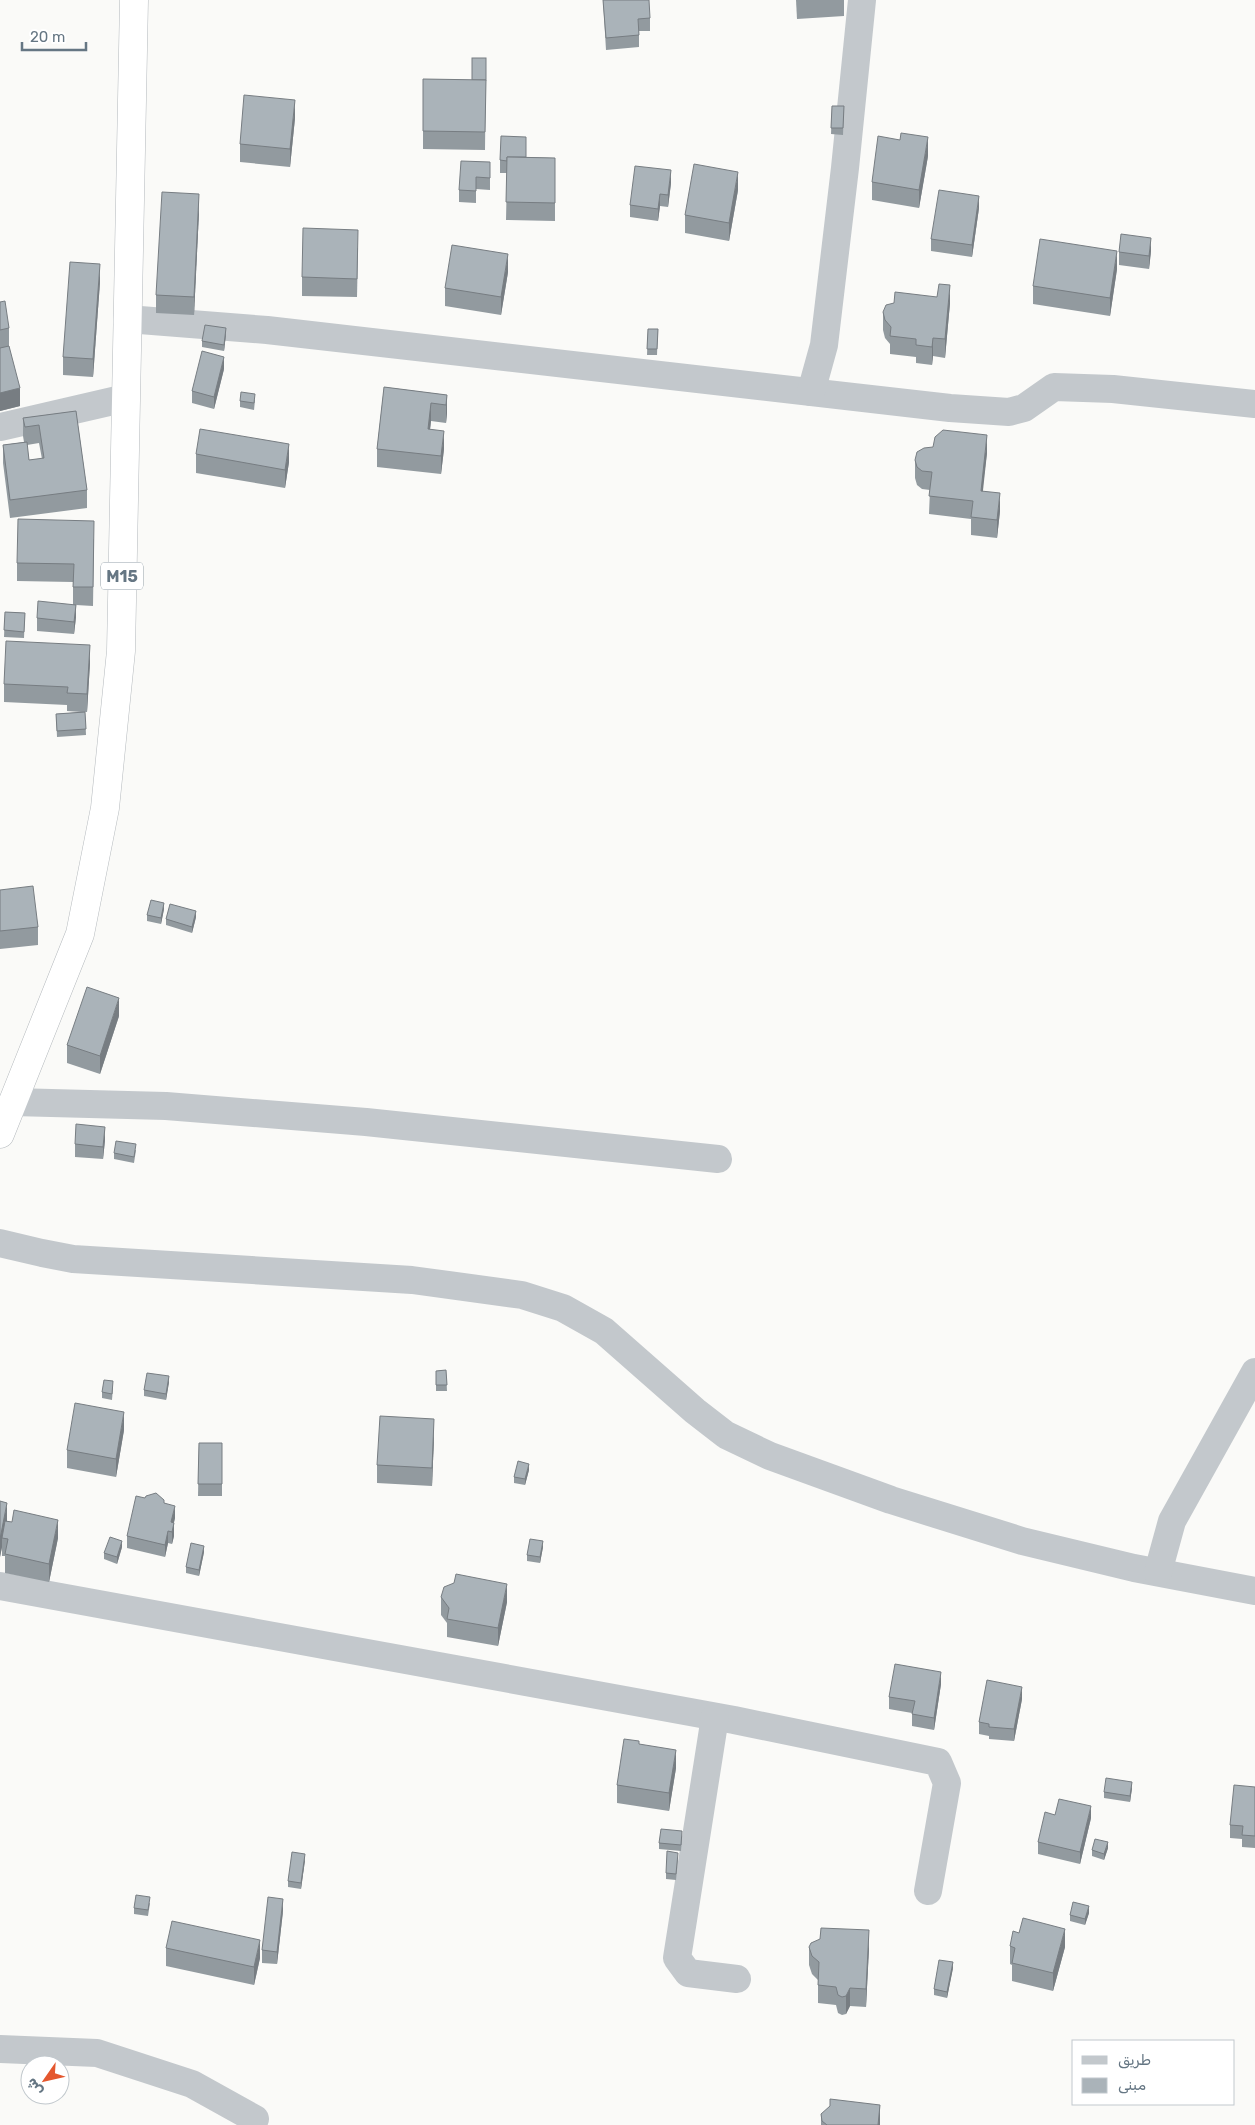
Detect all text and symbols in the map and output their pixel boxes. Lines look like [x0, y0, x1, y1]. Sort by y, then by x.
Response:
scale bar [22, 20, 86, 52]
text: 20 m [30, 28, 65, 46]
road number: M15 [101, 562, 143, 590]
legend [1072, 2040, 1235, 2105]
text: طريق [1118, 2051, 1151, 2069]
north arrow [20, 2055, 70, 2105]
text: ش [22, 2075, 47, 2099]
text: مبنى [1118, 2076, 1146, 2094]

